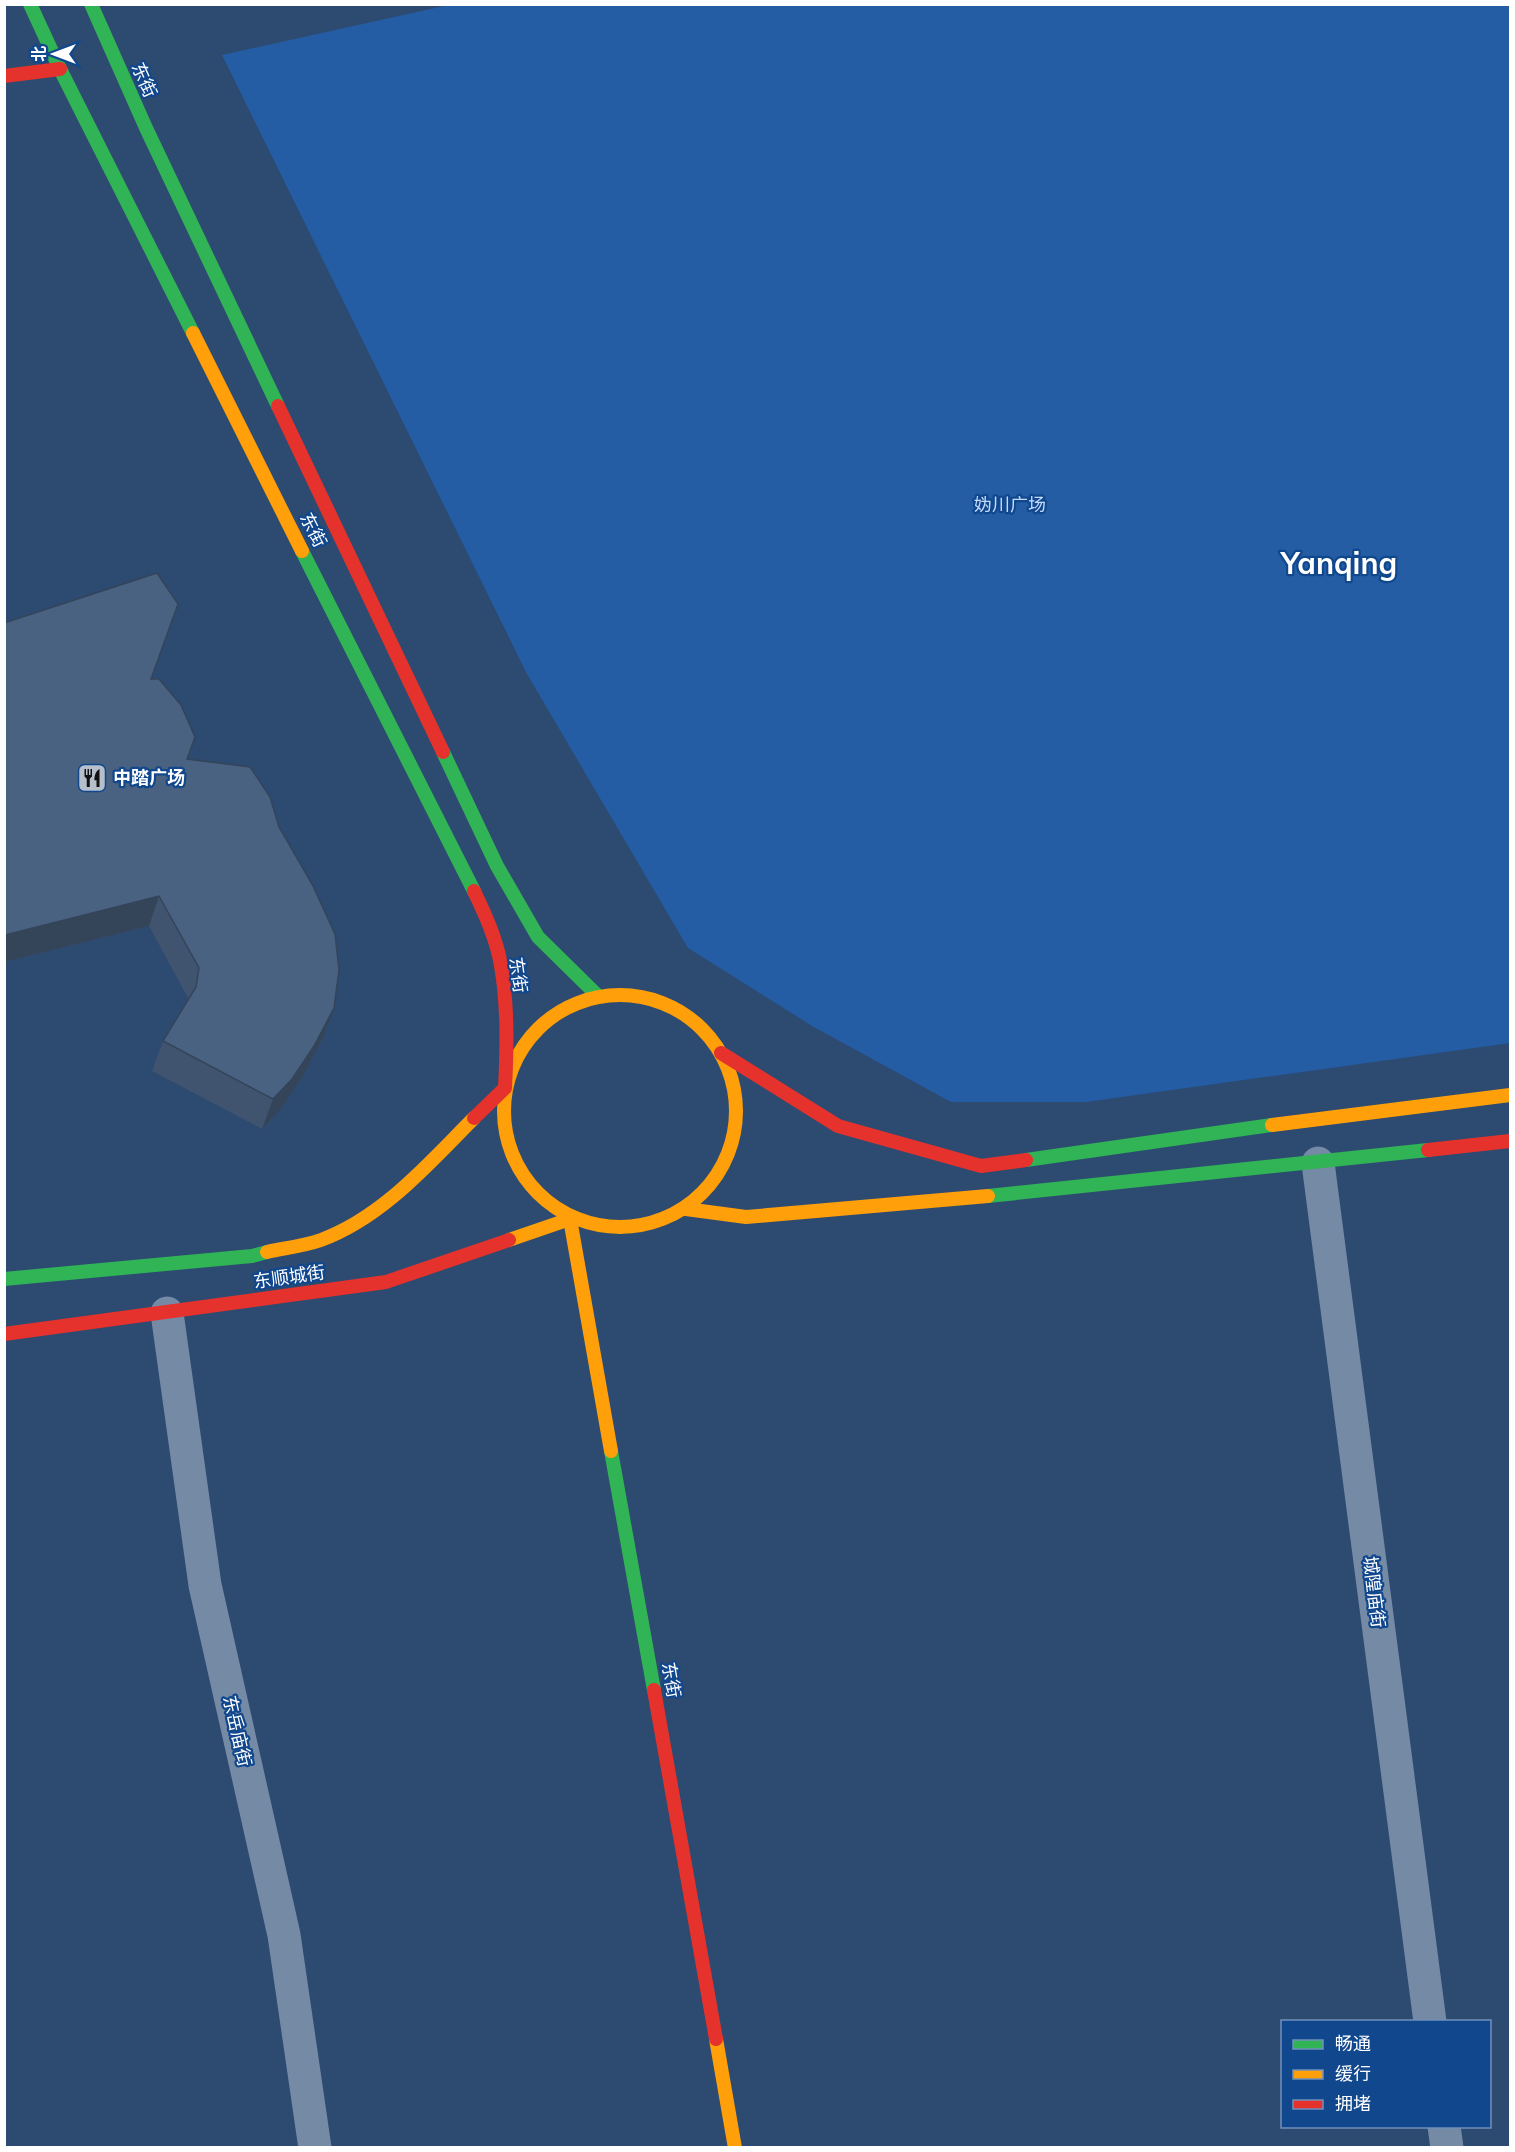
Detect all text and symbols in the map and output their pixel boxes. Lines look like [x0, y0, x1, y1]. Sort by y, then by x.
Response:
north arrow [24, 24, 84, 84]
text: 北 [29, 46, 49, 62]
street label: 东街 [127, 59, 162, 101]
park label: 妫川广场 [974, 493, 1046, 516]
street label: 东街 [295, 509, 332, 551]
district label: Yanqing [1280, 544, 1397, 582]
restaurant icon: 中踏广场 [76, 762, 108, 794]
place label: 中踏广场 [113, 766, 185, 789]
street label: 东街 [505, 956, 532, 994]
street label: 东顺城街 [252, 1260, 326, 1293]
street label: 城隍庙街 [1359, 1555, 1390, 1629]
street label: 东街 [657, 1660, 686, 1700]
street label: 东岳庙街 [218, 1693, 257, 1769]
legend [1281, 2020, 1491, 2128]
text: 畅通 [1335, 2032, 1371, 2055]
text: 缓行 [1335, 2062, 1371, 2085]
text: 拥堵 [1335, 2092, 1371, 2115]

